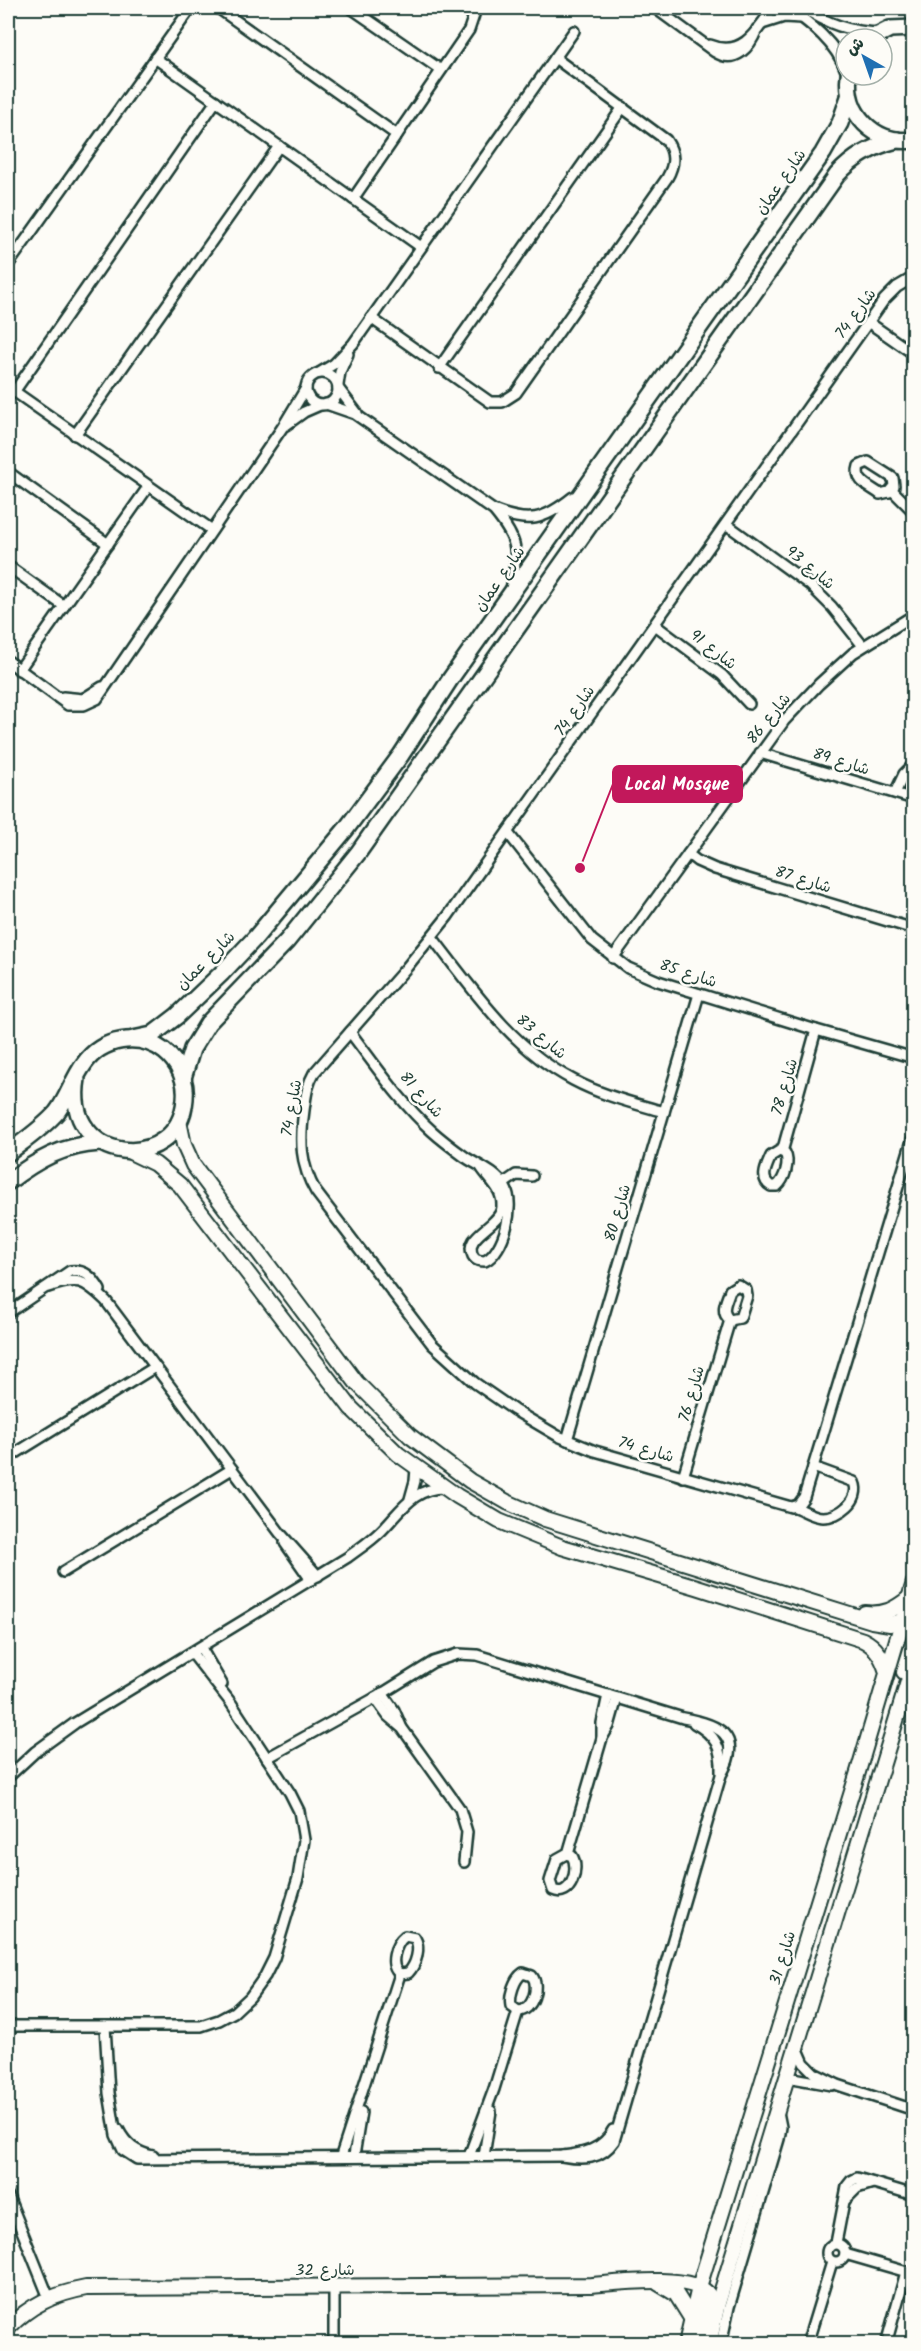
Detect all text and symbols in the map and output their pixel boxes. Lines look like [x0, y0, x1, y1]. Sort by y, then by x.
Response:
north arrow [834, 27, 894, 87]
text: ش [841, 31, 870, 62]
street label: شارع عمان [749, 144, 813, 220]
street label: شارع 74 [829, 283, 883, 345]
street label: شارع 93 [780, 540, 840, 596]
street label: شارع عمان [468, 541, 532, 617]
street label: شارع 91 [684, 624, 742, 676]
street label: شارع 74 [548, 680, 602, 742]
street label: شارع 86 [741, 688, 797, 750]
street label: شارع 89 [809, 741, 873, 783]
callout: Local Mosque [613, 766, 742, 802]
text: Local Mosque [625, 771, 730, 800]
street label: شارع 87 [772, 860, 834, 900]
street label: شارع عمان [171, 926, 241, 996]
street label: شارع 85 [656, 953, 720, 995]
street label: شارع 83 [510, 1008, 572, 1066]
street label: شارع 78 [765, 1056, 805, 1118]
street label: شارع 81 [393, 1066, 449, 1124]
street label: شارع 74 [275, 1078, 309, 1138]
street label: شارع 80 [598, 1181, 638, 1245]
street label: شارع 76 [672, 1363, 712, 1425]
street label: شارع 74 [615, 1430, 677, 1470]
street label: شارع 31 [763, 1928, 803, 1988]
street label: شارع 32 [295, 2258, 355, 2283]

